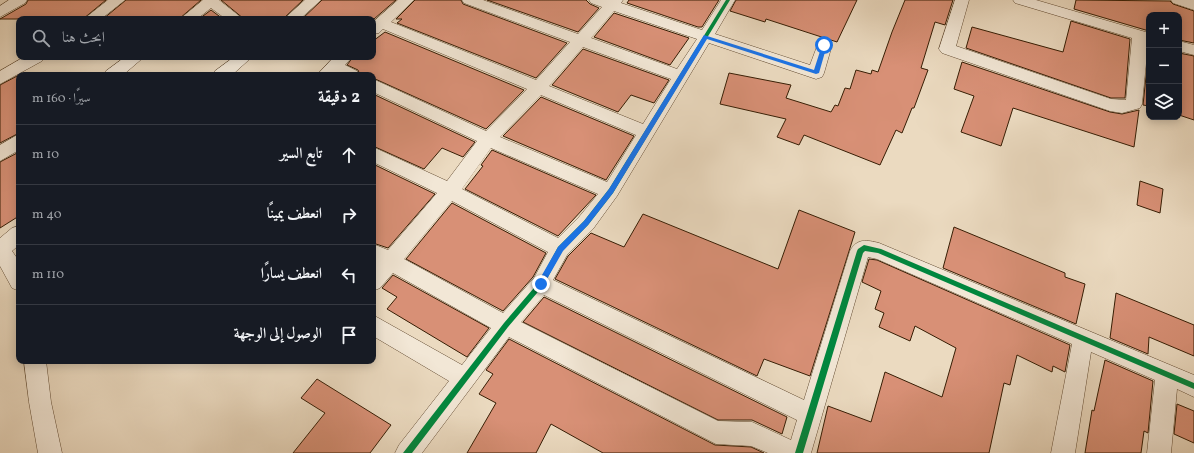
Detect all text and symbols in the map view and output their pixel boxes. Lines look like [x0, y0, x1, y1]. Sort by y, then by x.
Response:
map controls [1146, 12, 1182, 120]
button: + [1146, 12, 1182, 48]
search box [16, 16, 376, 60]
icon: search [30, 27, 52, 49]
text: ابحث هنا [62, 28, 105, 49]
route start [815, 36, 833, 54]
button: − [1146, 48, 1182, 84]
button: layers [1146, 84, 1182, 120]
text: 2 دقيقة [318, 86, 360, 109]
text: سيرًا · 160 m [32, 90, 91, 108]
text: تابع السير [280, 144, 322, 165]
icon: ahead [338, 144, 360, 166]
text: 10 m [32, 146, 59, 164]
text: انعطف يمينًا [267, 204, 322, 225]
icon: right [338, 204, 360, 226]
text: 40 m [32, 206, 61, 224]
text: انعطف يسارًا [261, 264, 322, 285]
icon: left [338, 264, 360, 286]
text: 110 m [32, 266, 64, 284]
route end [532, 275, 550, 293]
text: الوصول إلى الوجهة [234, 324, 322, 345]
icon: arrive [338, 324, 360, 346]

